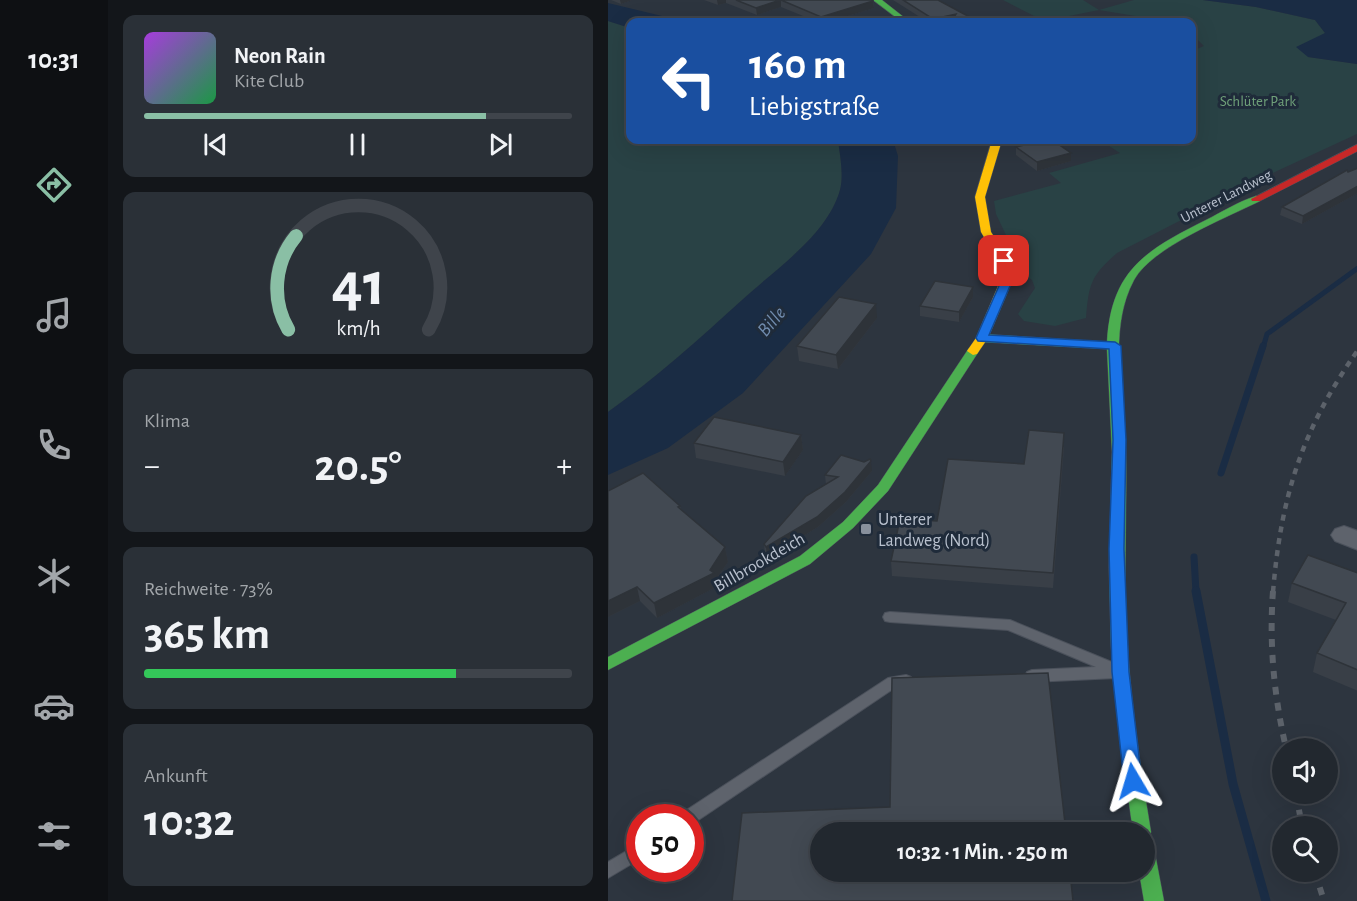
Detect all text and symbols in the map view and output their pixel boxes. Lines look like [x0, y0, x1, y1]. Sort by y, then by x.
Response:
icon: left [650, 42, 728, 120]
text: 160 m [749, 44, 847, 86]
text: Neon Rain [234, 45, 326, 67]
text: 10:31 [28, 46, 80, 73]
text: Kite Club [234, 71, 304, 91]
text: Liebigstraße [749, 93, 880, 120]
park label: Schlüter Park [1220, 94, 1296, 109]
icon: previous [199, 128, 232, 161]
icon: pause [341, 128, 374, 161]
icon: next [484, 128, 517, 161]
icon: directions [33, 164, 75, 206]
street label: Unterer Landweg [1178, 167, 1275, 226]
pin [978, 235, 1029, 286]
icon: arrive [987, 244, 1020, 277]
text: 41 [331, 254, 385, 316]
icon: music [33, 294, 75, 336]
water label: Bille [754, 303, 790, 340]
text: km/h [336, 319, 380, 340]
text: Klima [144, 411, 190, 431]
icon: phone [33, 424, 75, 466]
text: 20.5° [314, 444, 402, 489]
text: − [144, 450, 160, 483]
text: + [556, 450, 572, 483]
place label: Unterer Landweg (Nord) [878, 511, 990, 550]
marker: Unterer Landweg (Nord) [859, 522, 873, 536]
street label: Billbrookdeich [711, 530, 808, 596]
icon: climate [33, 555, 75, 597]
text: Reichweite · 73% [144, 579, 273, 599]
text: 365 km [144, 612, 270, 657]
icon: car [33, 685, 75, 727]
map controls [1272, 738, 1338, 882]
button: sound [1272, 738, 1338, 804]
position arrow [1101, 749, 1165, 813]
text: Ankunft [144, 766, 208, 786]
text: 10:32 [144, 799, 235, 844]
speed limit sign: 50 [626, 804, 704, 882]
icon: filters [33, 815, 75, 857]
button: search [1272, 816, 1338, 882]
text: 10:32 · 1 Min. · 250 m [897, 841, 1068, 863]

